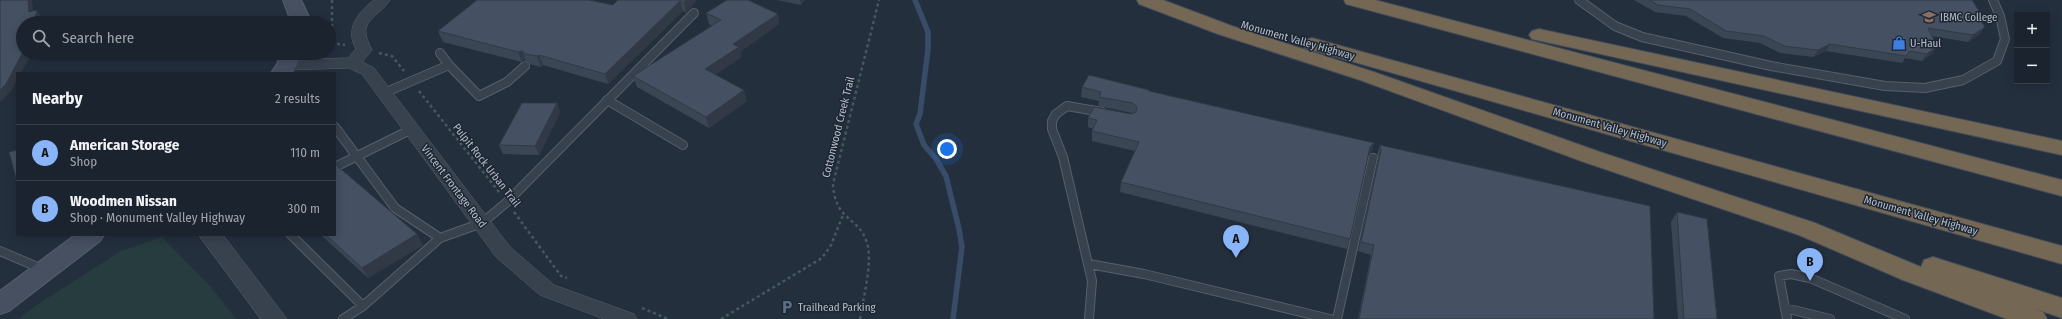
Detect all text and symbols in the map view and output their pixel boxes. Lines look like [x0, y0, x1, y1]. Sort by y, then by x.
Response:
school or university icon: IBMC College [1921, 9, 1937, 25]
place label: IBMC College [1940, 11, 1998, 24]
map controls [2014, 12, 2050, 84]
button: + [2014, 12, 2050, 48]
search box [16, 16, 336, 60]
street label: Monument Valley Highway [1239, 18, 1356, 63]
icon: search [30, 27, 52, 49]
text: Search here [62, 29, 134, 47]
shop icon: U-Haul [1891, 35, 1907, 51]
place label: U-Haul [1910, 37, 1941, 50]
button: − [2014, 48, 2050, 84]
street label: Cottonwood Creek Trail [820, 75, 857, 179]
text: Nearby [32, 88, 83, 109]
text: 2 results [275, 91, 320, 106]
street label: Monument Valley Highway [1551, 105, 1668, 150]
street label: Pulpit Rock Urban Trail [450, 121, 523, 210]
text: American Storage [70, 136, 179, 154]
your location [937, 139, 957, 159]
street label: Vincent Frontage Road [418, 142, 489, 230]
text: A [41, 145, 49, 160]
text: 110 m [290, 145, 320, 160]
text: Shop [70, 154, 97, 169]
text: Woodmen Nissan [70, 192, 177, 210]
street label: Monument Valley Highway [1862, 193, 1979, 238]
text: B [41, 201, 49, 216]
text: 300 m [288, 201, 320, 216]
text: Shop · Monument Valley Highway [70, 210, 245, 225]
pin: A [1223, 225, 1249, 258]
pin: B [1797, 248, 1823, 281]
parking icon: Trailhead Parking [779, 299, 795, 315]
place label: Trailhead Parking [798, 301, 876, 314]

